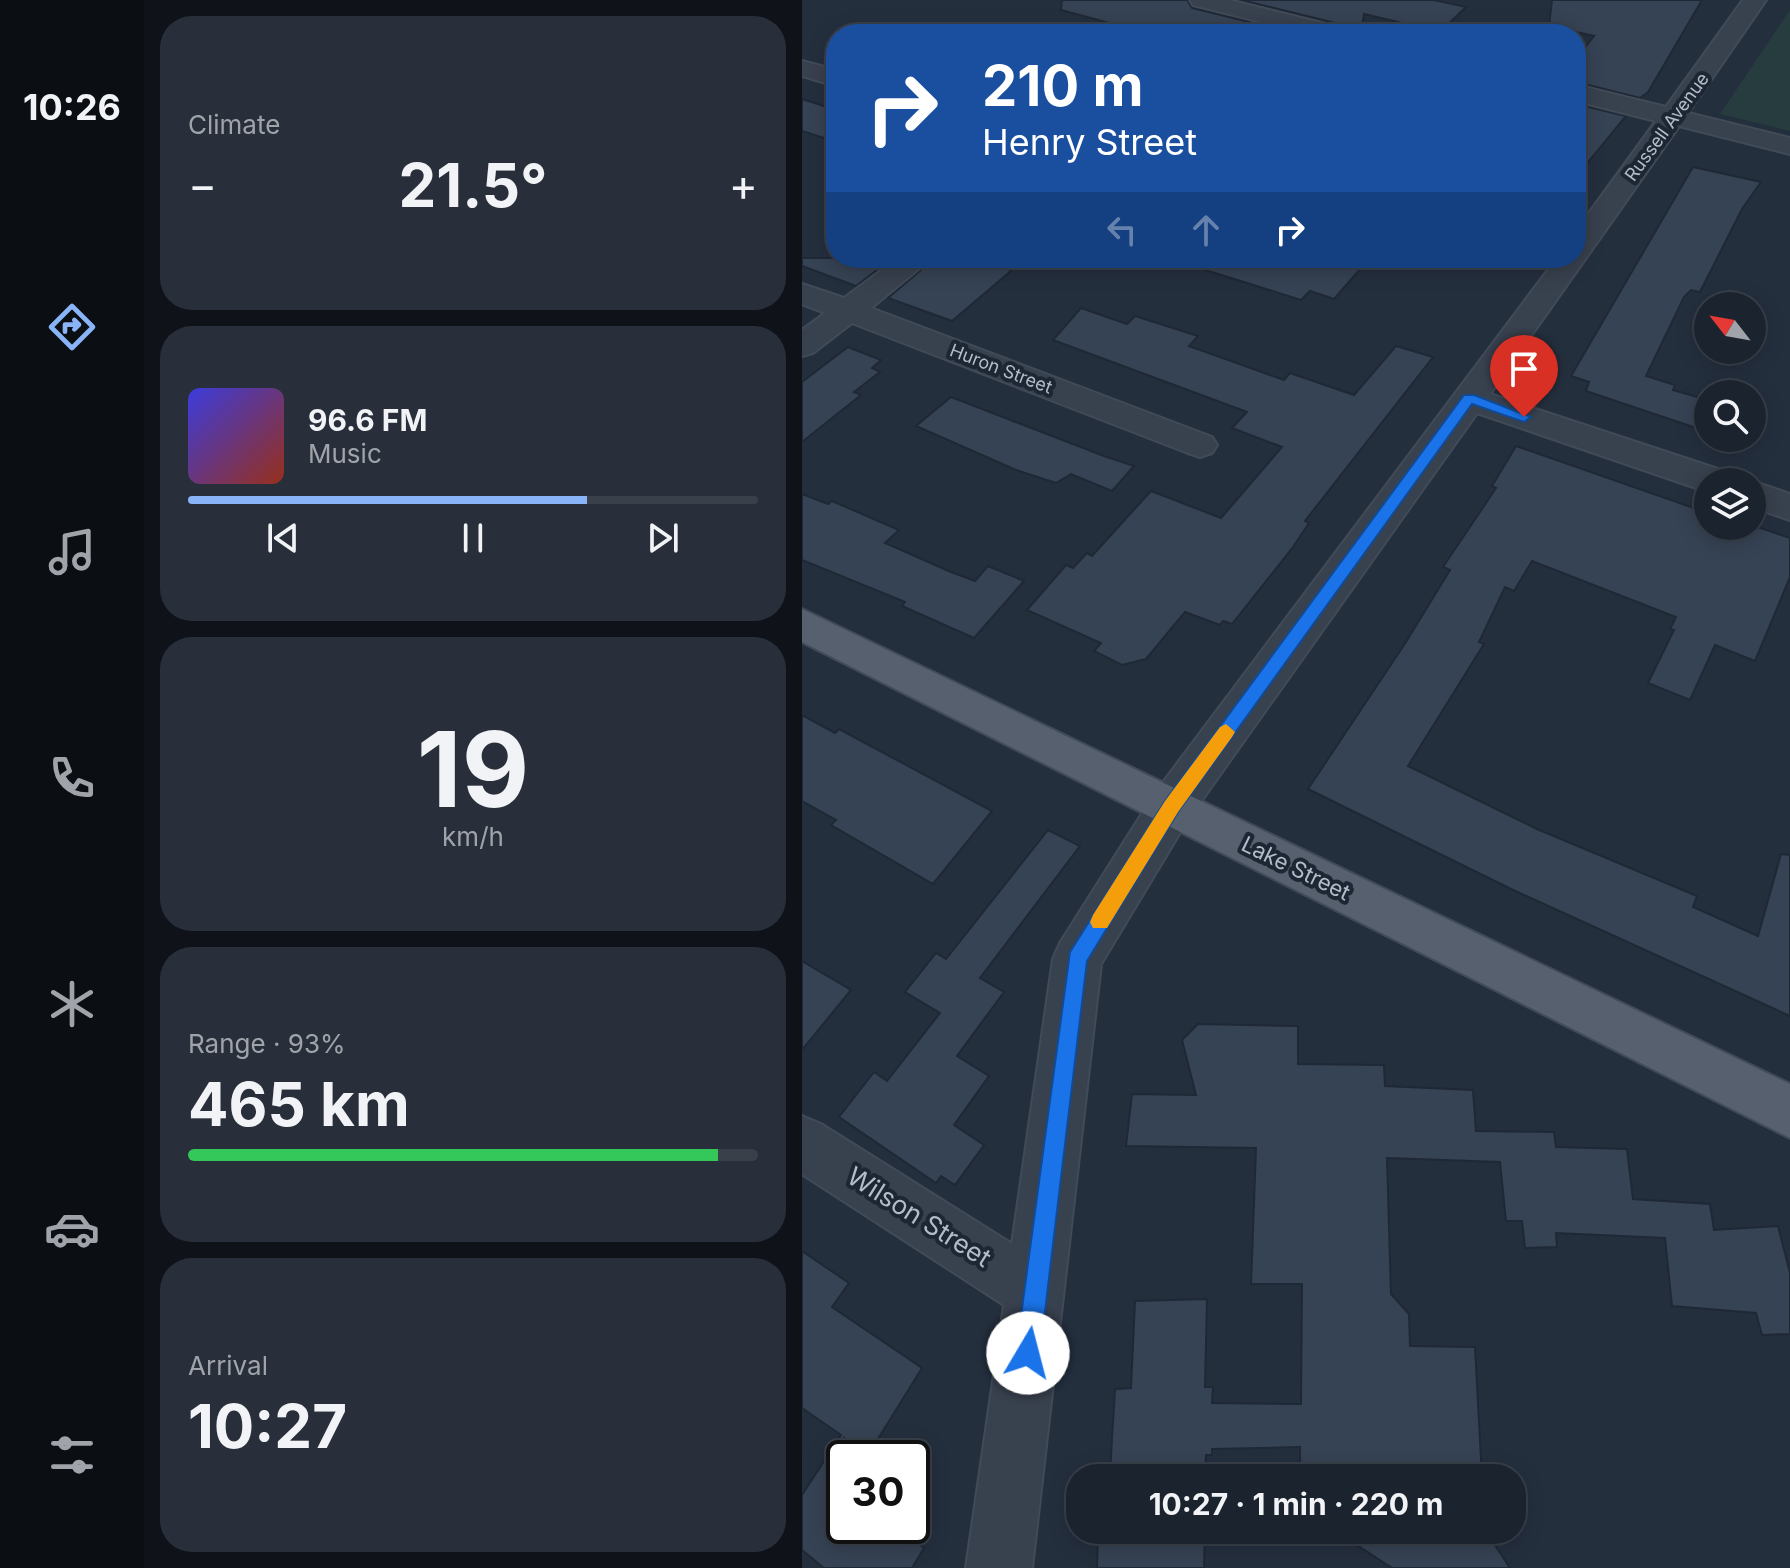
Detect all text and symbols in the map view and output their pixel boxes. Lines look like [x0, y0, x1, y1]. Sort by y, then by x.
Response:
text: 210 m [982, 52, 1144, 120]
icon: right [850, 56, 954, 160]
street label: Russell Avenue [1620, 68, 1713, 185]
text: 10:26 [23, 85, 121, 129]
text: Climate [188, 109, 280, 140]
text: Henry Street [982, 120, 1197, 164]
text: 21.5° [399, 149, 547, 221]
text: − [188, 158, 217, 212]
text: + [729, 158, 758, 212]
icon: left [1100, 208, 1144, 252]
icon: ahead [1184, 208, 1228, 252]
icon: right [1268, 208, 1312, 252]
north arrow [1694, 292, 1766, 364]
map controls [1694, 292, 1766, 540]
icon: directions [44, 299, 100, 355]
pin [1490, 335, 1558, 417]
street label: Huron Street [947, 339, 1055, 398]
icon: arrive [1502, 347, 1546, 391]
button: search [1694, 380, 1766, 452]
text: 96.6 FM [308, 402, 427, 438]
text: Music [308, 438, 382, 469]
button: layers [1694, 468, 1766, 540]
icon: previous [261, 516, 305, 560]
icon: pause [451, 516, 495, 560]
icon: next [641, 516, 685, 560]
icon: music [44, 524, 100, 580]
text: 19 [417, 706, 529, 832]
icon: phone [44, 750, 100, 806]
text: km/h [442, 821, 504, 852]
street label: Lake Street [1238, 831, 1354, 905]
icon: climate [44, 976, 100, 1032]
text: Range · 93% [188, 1028, 346, 1059]
text: 465 km [188, 1068, 410, 1140]
street label: Wilson Street [842, 1160, 997, 1273]
icon: car [44, 1201, 100, 1257]
position arrow [986, 1311, 1070, 1395]
text: Arrival [188, 1350, 268, 1381]
text: 10:27 [188, 1390, 347, 1462]
icon: filters [44, 1427, 100, 1483]
speed limit sign: 30 [826, 1440, 930, 1544]
text: 10:27 · 1 min · 220 m [1149, 1486, 1443, 1522]

